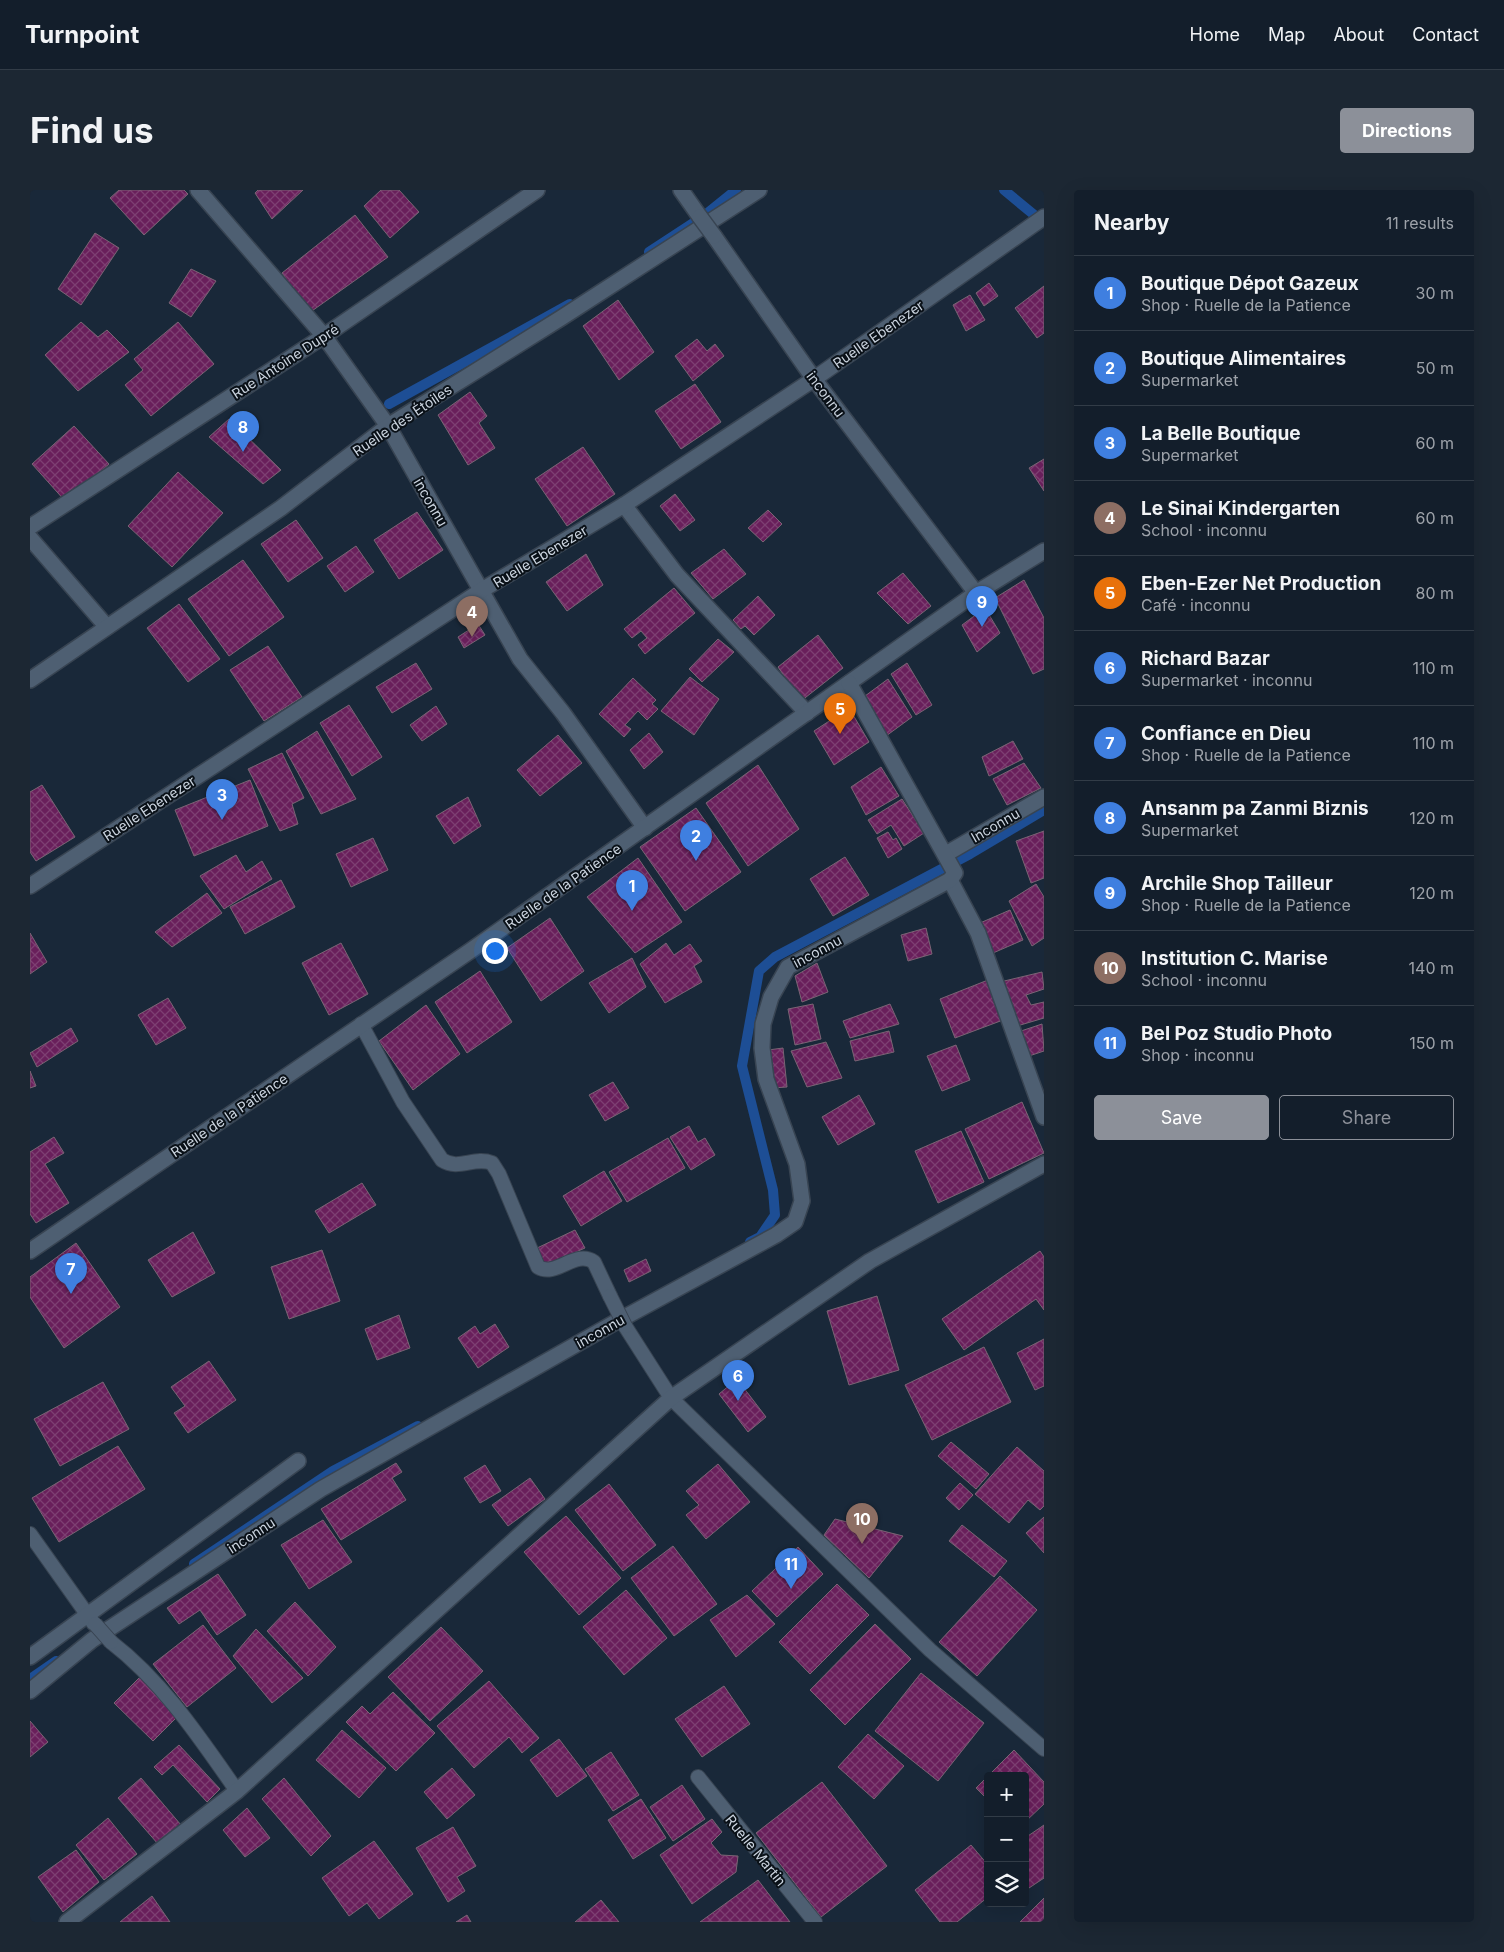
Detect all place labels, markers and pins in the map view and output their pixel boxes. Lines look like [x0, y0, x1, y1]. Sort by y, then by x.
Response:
pin: 8 [227, 411, 259, 452]
pin: 9 [966, 586, 998, 627]
pin: 4 [456, 596, 488, 637]
pin: 5 [824, 693, 856, 734]
pin: 3 [206, 779, 238, 820]
pin: 2 [680, 820, 712, 861]
pin: 1 [616, 870, 648, 911]
pin: 7 [55, 1253, 87, 1294]
pin: 6 [722, 1360, 754, 1401]
pin: 10 [846, 1503, 878, 1544]
pin: 11 [775, 1548, 807, 1589]

